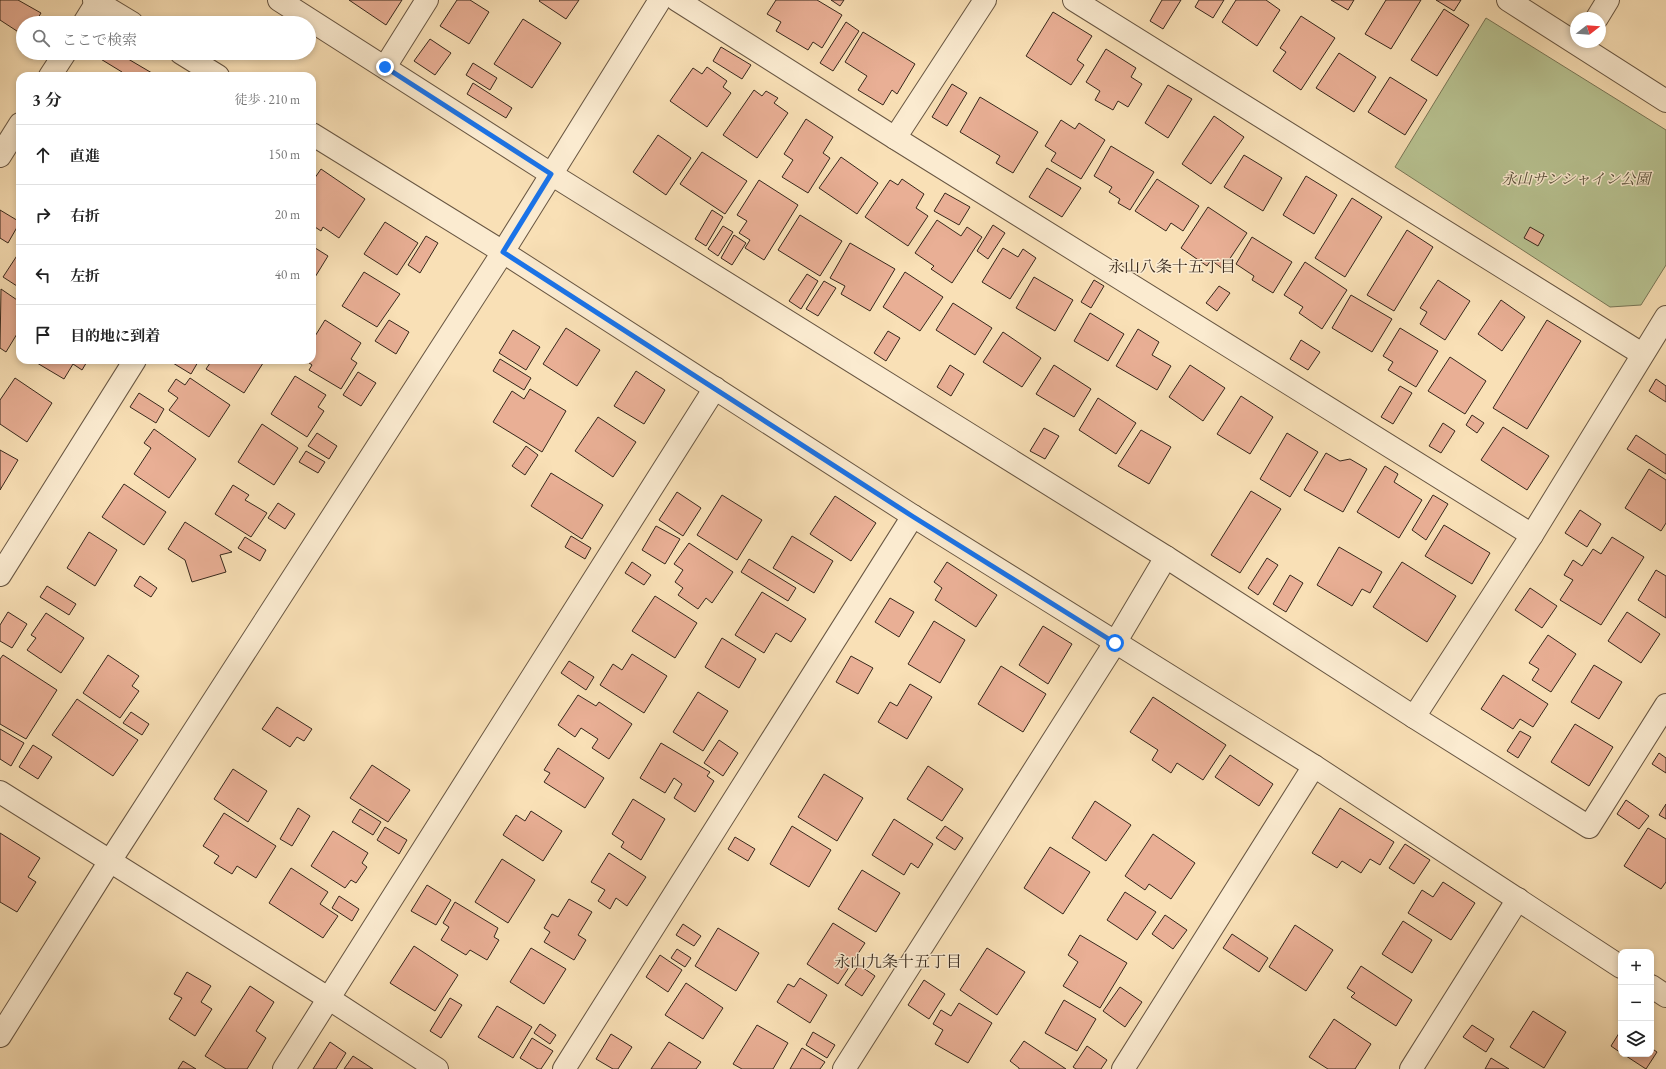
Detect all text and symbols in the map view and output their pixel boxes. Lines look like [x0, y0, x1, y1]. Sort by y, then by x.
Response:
north arrow [1570, 12, 1606, 48]
search box [16, 16, 316, 60]
icon: search [30, 27, 52, 49]
text: ここで検索 [62, 30, 137, 49]
route end [376, 58, 394, 76]
text: 3 分 [32, 89, 62, 111]
text: 徒歩 · 210 m [235, 91, 300, 108]
icon: ahead [32, 144, 54, 166]
text: 直進 [70, 146, 100, 165]
text: 150 m [269, 146, 300, 163]
park label: 永山サンシャイン公園 [1502, 169, 1653, 188]
icon: right [32, 204, 54, 226]
text: 右折 [70, 206, 100, 225]
text: 20 m [275, 206, 300, 223]
district label: 永山八条十五丁目 [1108, 256, 1236, 277]
icon: left [32, 264, 54, 286]
text: 左折 [70, 266, 100, 285]
text: 40 m [275, 266, 300, 283]
icon: arrive [32, 324, 54, 346]
text: 目的地に到着 [70, 326, 160, 345]
route start [1106, 634, 1124, 652]
map controls [1618, 949, 1654, 1057]
button: + [1618, 949, 1654, 985]
district label: 永山九条十五丁目 [834, 951, 962, 972]
button: − [1618, 985, 1654, 1021]
button: layers [1618, 1021, 1654, 1057]

